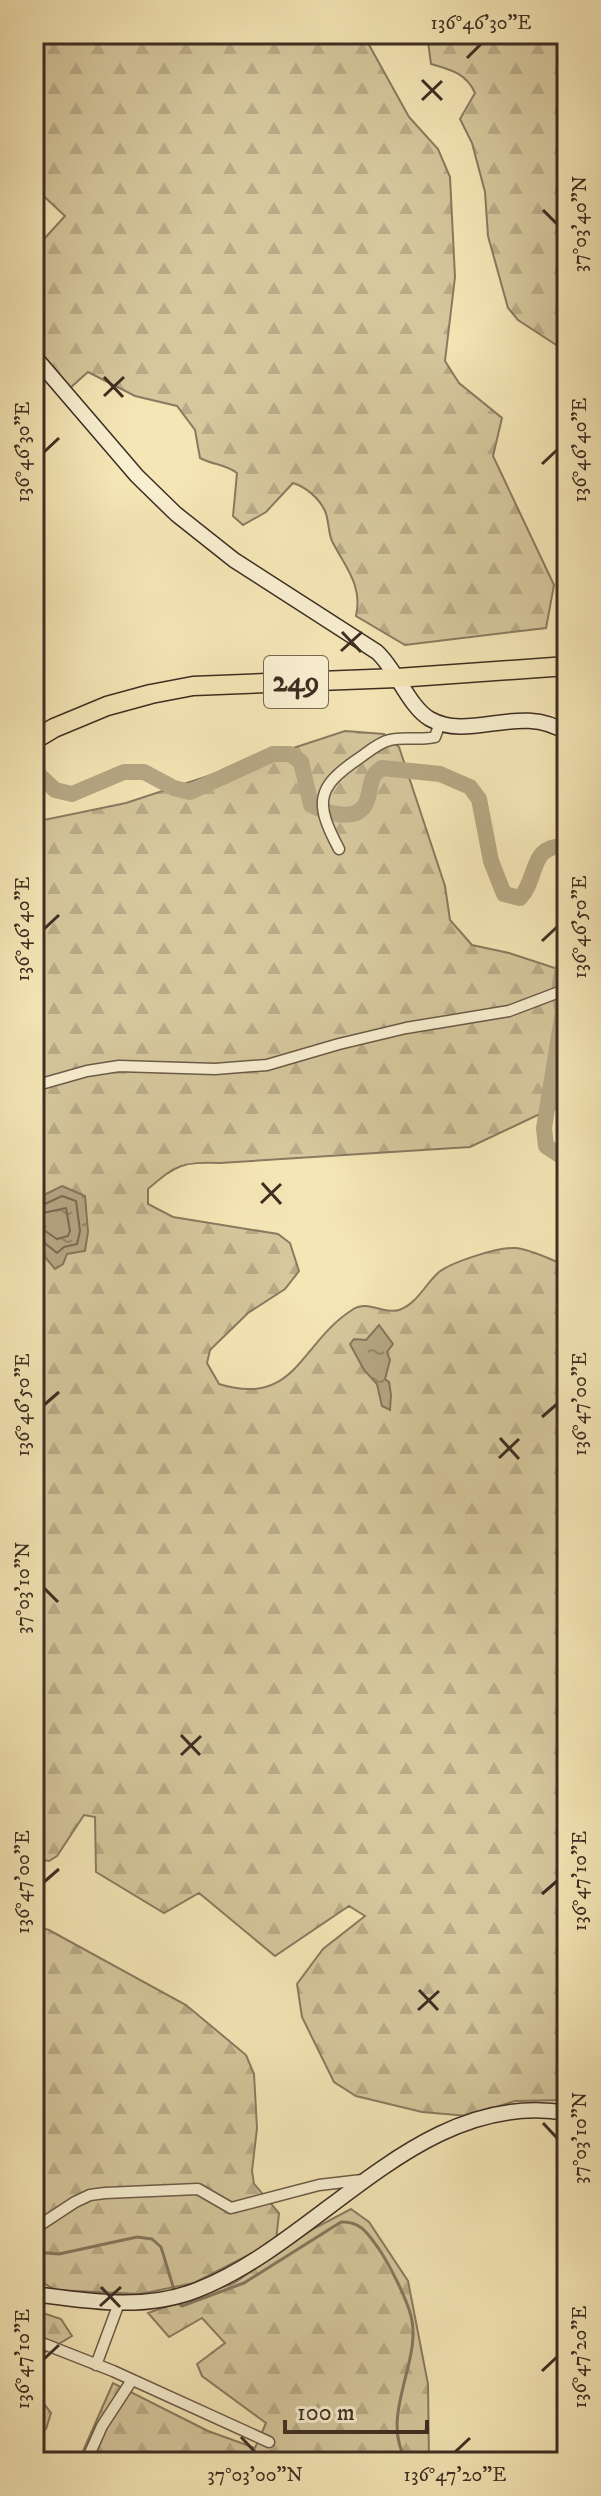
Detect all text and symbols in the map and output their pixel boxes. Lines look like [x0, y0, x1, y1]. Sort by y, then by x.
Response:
text: 136°46'30"E [431, 11, 531, 36]
text: 37°03'40"N [568, 176, 593, 272]
text: 136°46'40"E [568, 397, 593, 503]
text: 136°46'30"E [11, 402, 36, 502]
road number: 249 [264, 656, 328, 708]
text: 136°46'50"E [568, 875, 593, 979]
text: 136°46'40"E [11, 876, 36, 982]
text: 136°47'00"E [568, 1352, 593, 1456]
text: 136°46'50"E [11, 1353, 36, 1457]
text: 37°03'10"N [11, 1542, 36, 1634]
text: 136°47'00"E [11, 1830, 36, 1934]
text: 136°47'10"E [568, 1831, 593, 1931]
text: 37°03'10"N [568, 2092, 593, 2184]
text: 136°47'20"E [568, 2306, 593, 2408]
text: 136°47'10"E [11, 2309, 36, 2409]
scale bar [285, 2384, 427, 2434]
text: 100 m [297, 2398, 355, 2428]
text: 37°03'00"N [207, 2463, 303, 2488]
text: 136°47'20"E [404, 2463, 506, 2488]

